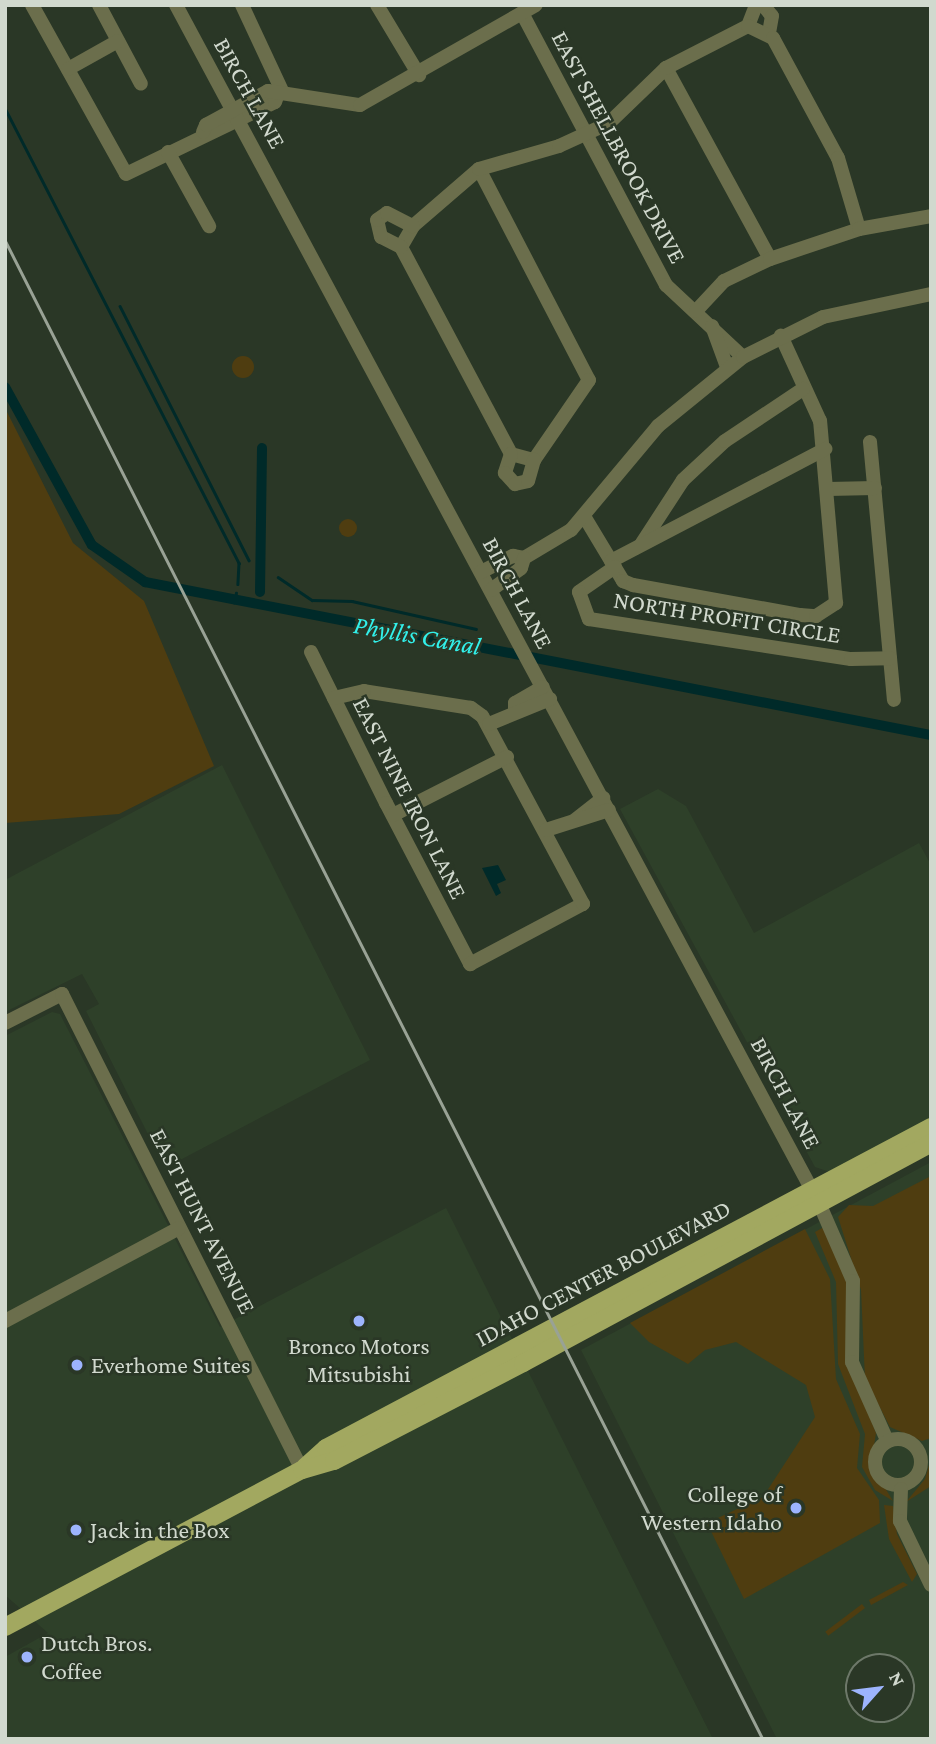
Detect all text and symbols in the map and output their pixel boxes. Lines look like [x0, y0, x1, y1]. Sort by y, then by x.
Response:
street label: EAST SHELLBROOK DRIVE [545, 26, 693, 268]
street label: BIRCH LANE [208, 33, 292, 153]
street label: BIRCH LANE [477, 532, 559, 654]
street label: NORTH PROFIT CIRCLE [611, 585, 843, 649]
water label: Phyllis Canal [351, 610, 483, 662]
street label: EAST NINE IRON LANE [347, 692, 473, 904]
street label: BIRCH LANE [745, 1032, 827, 1154]
street label: EAST HUNT AVENUE [144, 1123, 262, 1319]
street label: IDAHO CENTER BOULEVARD [470, 1193, 736, 1353]
marker: Bronco Motors Mitsubishi [351, 1313, 367, 1329]
place label: Bronco Motors Mitsubishi [288, 1332, 430, 1388]
place label: Everhome Suites [91, 1351, 250, 1379]
marker: Everhome Suites [69, 1357, 85, 1373]
place label: College of Western Idaho [641, 1480, 782, 1536]
marker: College of Western Idaho [788, 1500, 804, 1516]
place label: Jack in the Box [90, 1516, 230, 1544]
marker: Jack in the Box [68, 1522, 84, 1538]
place label: Dutch Bros. Coffee [41, 1629, 153, 1685]
marker: Dutch Bros. Coffee [19, 1649, 35, 1665]
north arrow [845, 1653, 915, 1723]
text: N [885, 1668, 910, 1689]

